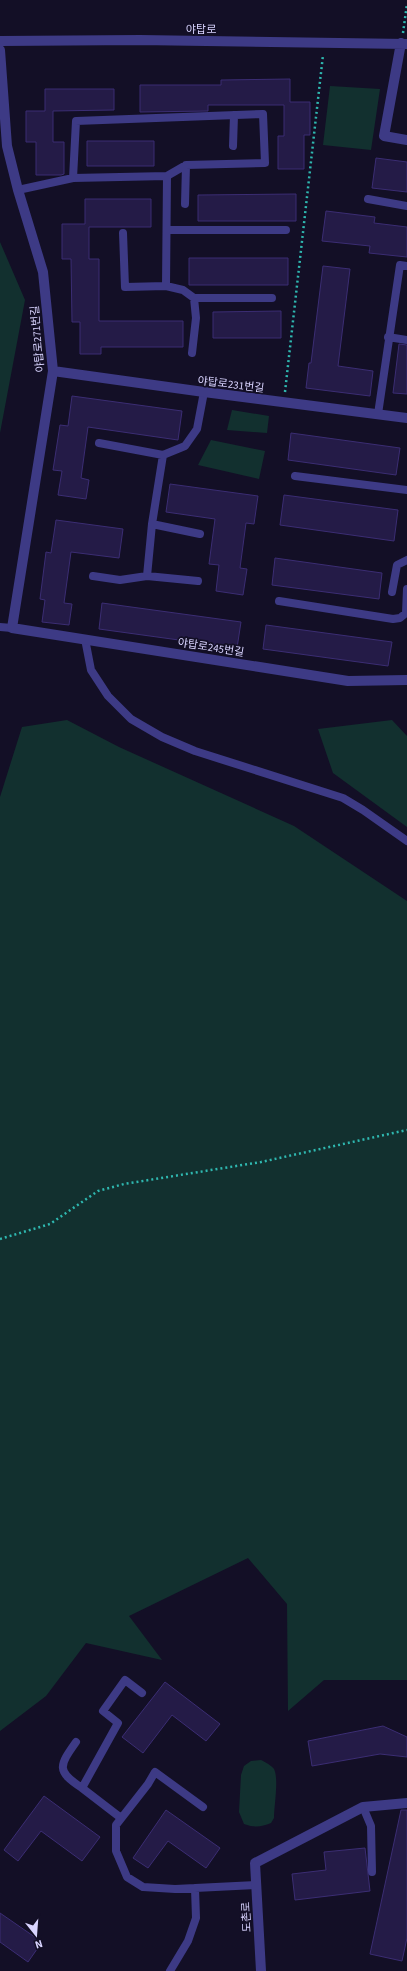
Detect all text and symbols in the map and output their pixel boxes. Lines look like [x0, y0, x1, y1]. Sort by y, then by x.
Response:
street label: 야탑로 [186, 22, 216, 37]
street label: 야탑로271번길 [27, 305, 48, 373]
street label: 야탑로231번길 [197, 373, 265, 396]
street label: 야탑로245번길 [177, 635, 245, 660]
street label: 도촌로 [238, 1901, 255, 1933]
north arrow [16, 1915, 56, 1955]
text: N [33, 1936, 44, 1952]

